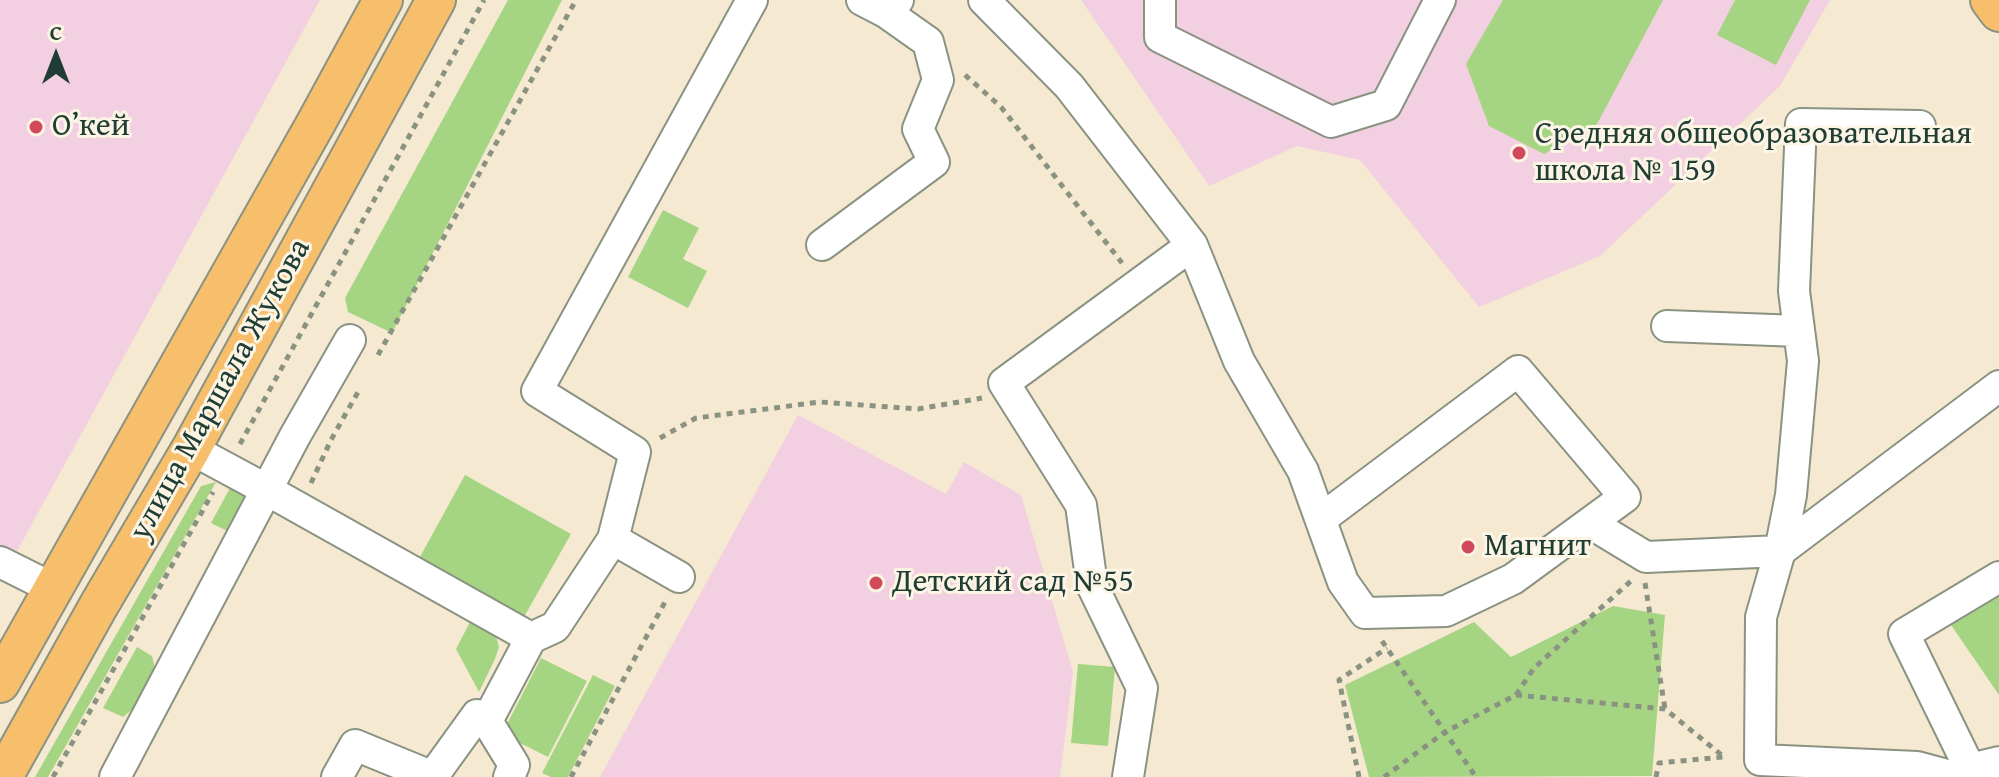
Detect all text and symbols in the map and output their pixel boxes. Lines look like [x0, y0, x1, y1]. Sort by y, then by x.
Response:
north arrow [16, 16, 96, 96]
text: С [50, 16, 62, 48]
place label: О’кей [52, 108, 130, 146]
place label: Средняя общеобразовательная школа № 159 [1535, 116, 1972, 191]
marker: О’кей [27, 118, 45, 136]
marker: Средняя общеобразовательная школа № 159 [1510, 144, 1528, 162]
street label: улица Маршала Жукова [122, 232, 320, 548]
place label: Магнит [1484, 528, 1591, 566]
marker: Магнит [1459, 538, 1477, 556]
place label: Детский сад №55 [892, 564, 1134, 602]
marker: Детский сад №55 [867, 574, 885, 592]

